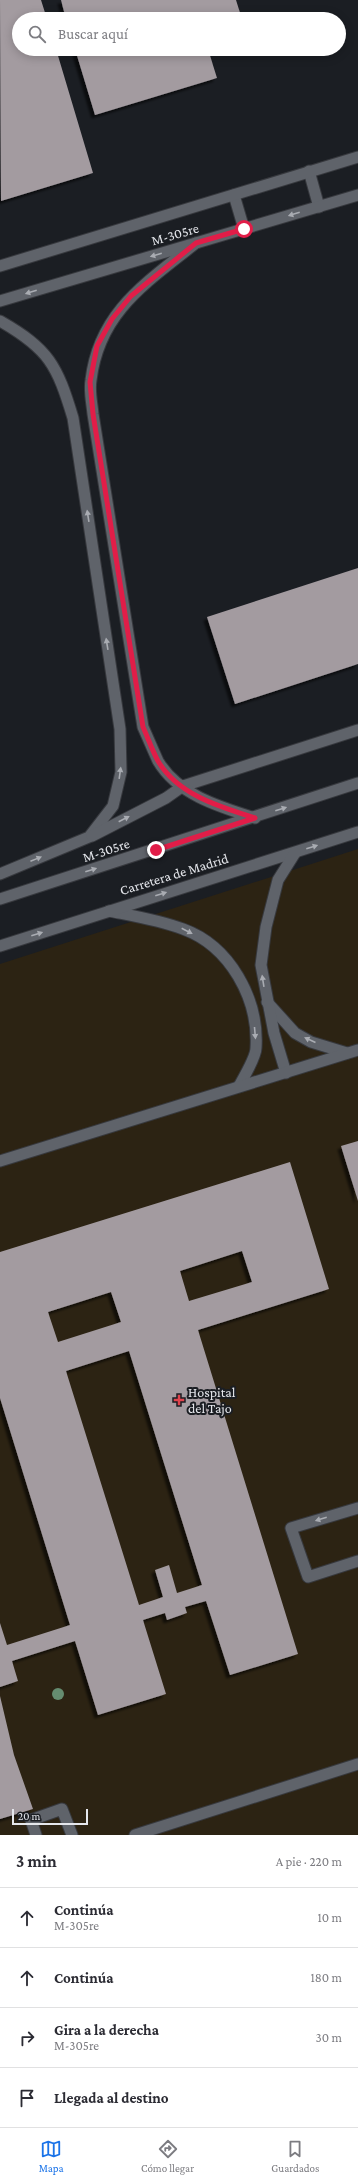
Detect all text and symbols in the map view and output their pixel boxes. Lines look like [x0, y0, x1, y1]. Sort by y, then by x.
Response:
search box [12, 12, 346, 56]
icon: search [26, 23, 48, 45]
text: Buscar aquí [58, 26, 128, 42]
one-way arrow [287, 211, 299, 217]
street label: M-305re [149, 220, 201, 248]
route start [235, 220, 253, 238]
one-way arrow [149, 252, 161, 258]
one-way arrow [25, 289, 37, 295]
one-way arrow [85, 510, 91, 522]
one-way arrow [104, 638, 110, 651]
one-way arrow [117, 767, 123, 779]
one-way arrow [275, 806, 287, 812]
one-way arrow [118, 816, 130, 822]
street label: M-305re [80, 835, 132, 865]
route end [147, 841, 165, 859]
one-way arrow [306, 844, 318, 850]
street label: Carretera de Madrid [118, 850, 231, 898]
one-way arrow [31, 855, 43, 861]
one-way arrow [85, 867, 97, 873]
one-way arrow [155, 891, 167, 897]
one-way arrow [181, 928, 192, 935]
one-way arrow [31, 931, 43, 937]
one-way arrow [260, 975, 266, 987]
one-way arrow [252, 1027, 259, 1039]
one-way arrow [304, 1037, 316, 1043]
place label: Hospital del Tajo [188, 1384, 236, 1417]
marker: Hospital del Tajo [173, 1394, 185, 1406]
one-way arrow [314, 1516, 326, 1522]
scale bar [12, 1807, 88, 1826]
text: 20 m [18, 1810, 40, 1822]
text: 3 min [16, 1852, 57, 1871]
text: A pie · 220 m [276, 1854, 342, 1869]
text: Continúa [54, 1902, 114, 1918]
icon: ahead [16, 1907, 38, 1929]
text: 10 m [317, 1910, 342, 1925]
text: M-305re [54, 1918, 99, 1933]
icon: ahead [16, 1967, 38, 1989]
text: Continúa [54, 1970, 114, 1986]
text: 180 m [310, 1970, 342, 1985]
text: Gira a la derecha [54, 2022, 159, 2038]
icon: right [16, 2027, 38, 2049]
text: 30 m [316, 2030, 342, 2045]
text: M-305re [54, 2038, 99, 2053]
icon: arrive [16, 2087, 38, 2109]
text: Llegada al destino [54, 2090, 169, 2106]
tab: Mapa [39, 2138, 64, 2174]
tab: Cómo llegar [141, 2138, 194, 2174]
tab: Guardados [271, 2138, 319, 2174]

